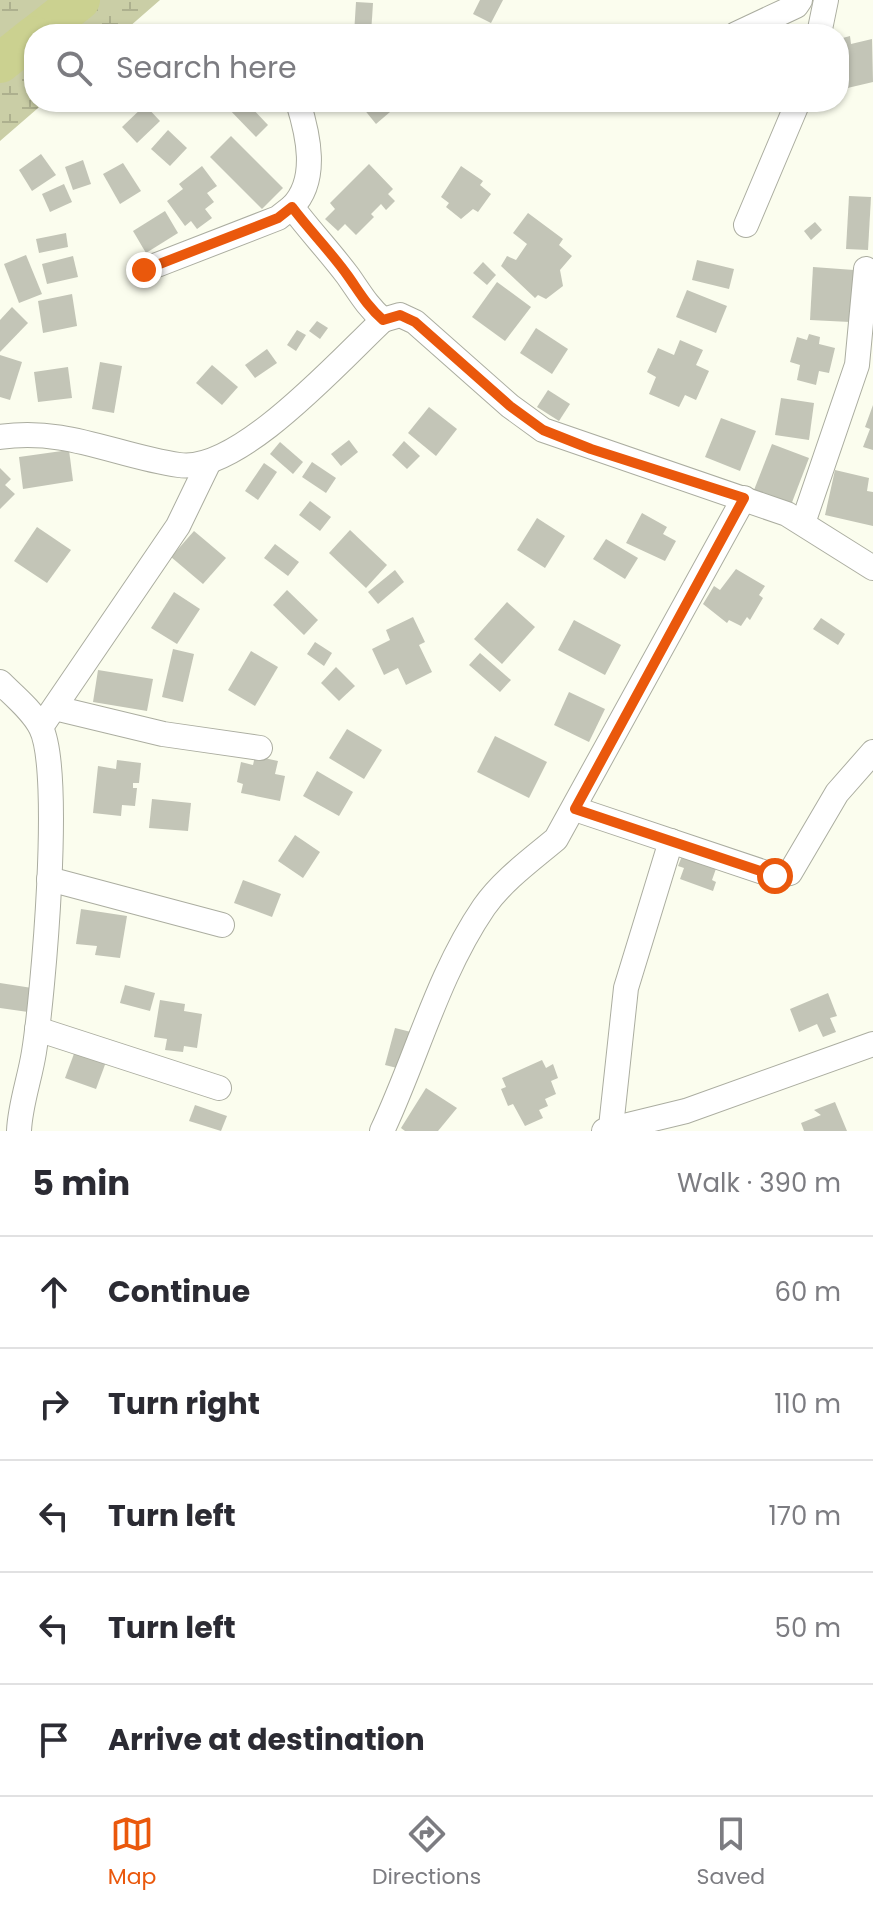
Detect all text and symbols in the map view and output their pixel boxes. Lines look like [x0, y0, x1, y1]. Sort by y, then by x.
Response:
search box [24, 24, 849, 112]
icon: search [52, 46, 96, 90]
text: Search here [116, 46, 297, 89]
route end [126, 252, 162, 288]
route start [757, 858, 793, 894]
text: 5 min [32, 1159, 130, 1207]
text: Walk · 390 m [677, 1165, 841, 1201]
icon: ahead [32, 1270, 76, 1314]
text: Continue [108, 1270, 250, 1313]
text: 60 m [774, 1274, 841, 1310]
icon: right [32, 1382, 76, 1426]
text: Turn right [108, 1382, 260, 1425]
text: 110 m [774, 1386, 841, 1422]
icon: left [32, 1494, 76, 1538]
text: Turn left [108, 1494, 236, 1537]
text: 170 m [768, 1498, 841, 1534]
icon: left [32, 1606, 76, 1650]
text: Turn left [108, 1606, 236, 1649]
text: 50 m [775, 1610, 841, 1646]
icon: arrive [32, 1718, 76, 1762]
text: Arrive at destination [108, 1718, 425, 1761]
tab: Map [108, 1812, 156, 1893]
tab: Directions [372, 1812, 481, 1893]
tab: Saved [697, 1812, 765, 1893]

